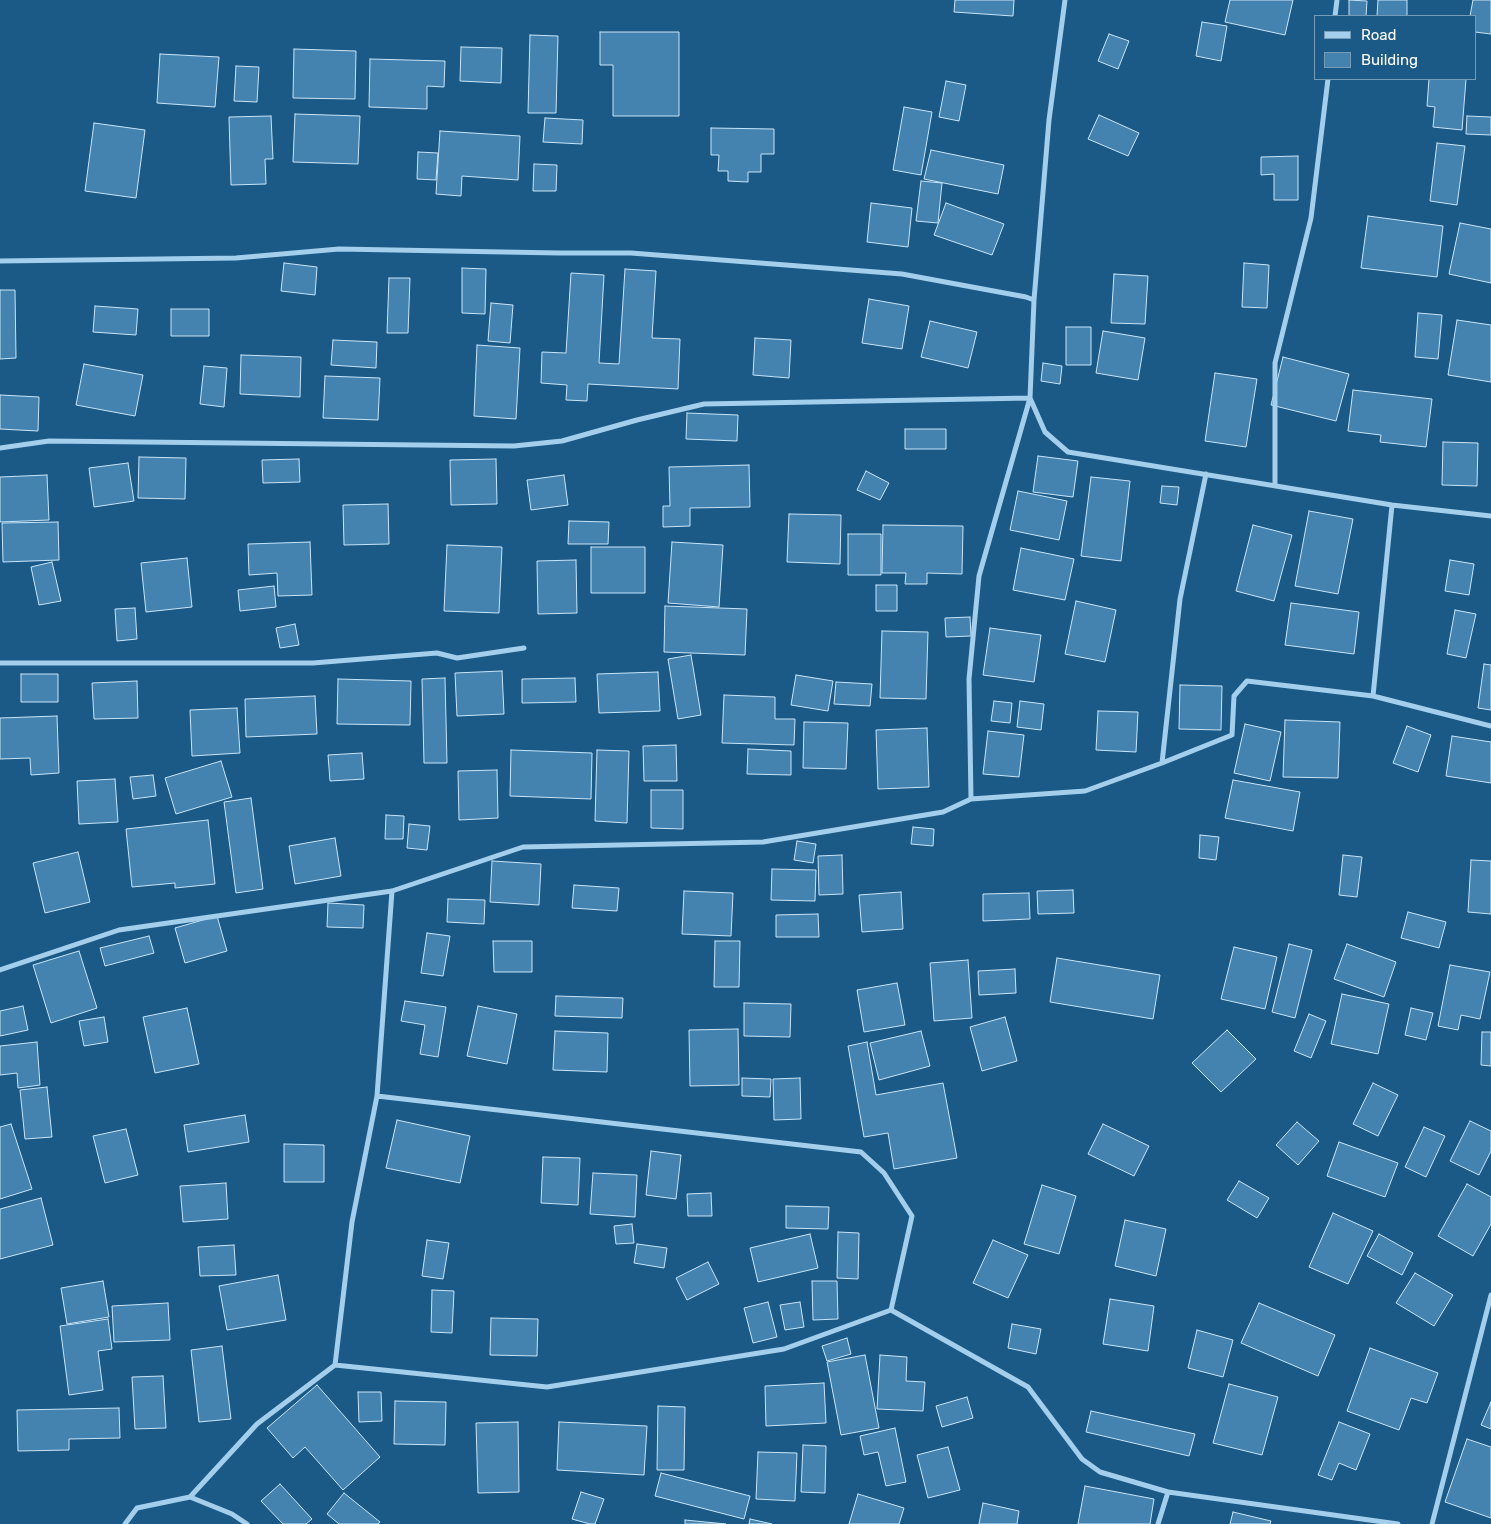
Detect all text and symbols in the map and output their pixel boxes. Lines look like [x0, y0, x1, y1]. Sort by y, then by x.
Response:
legend [1314, 15, 1476, 80]
text: Road [1361, 26, 1397, 44]
text: Building [1361, 51, 1418, 69]

